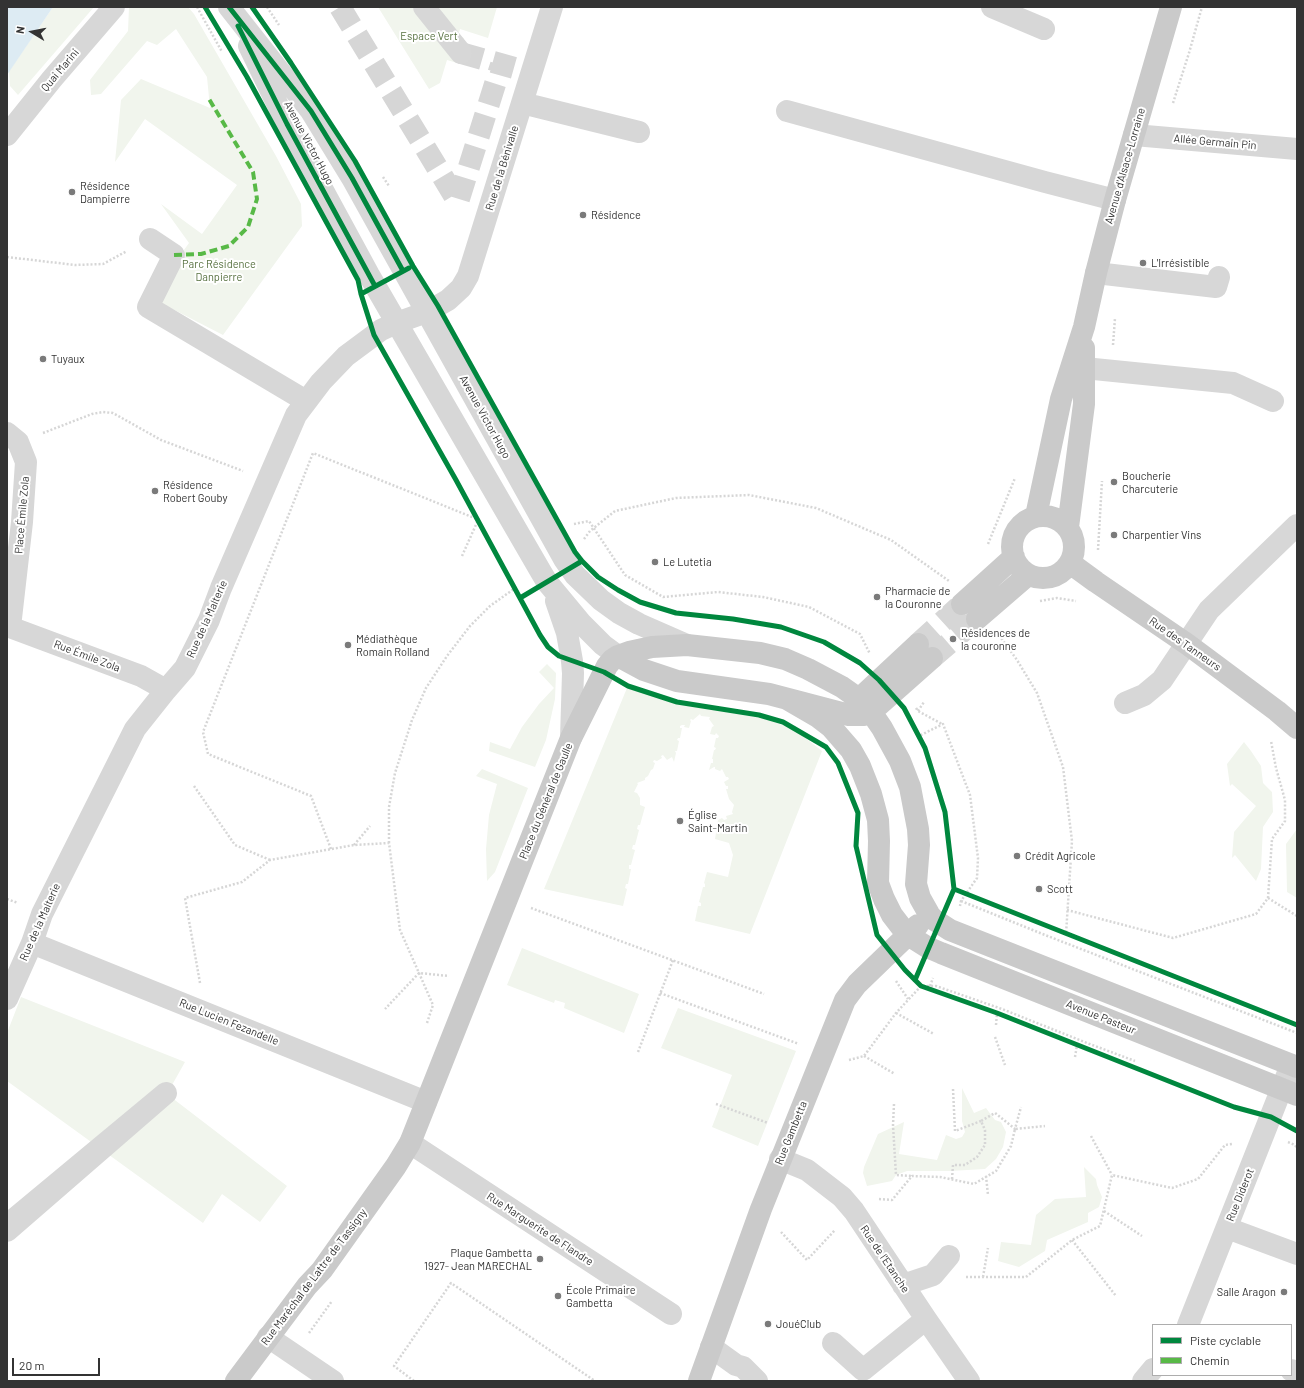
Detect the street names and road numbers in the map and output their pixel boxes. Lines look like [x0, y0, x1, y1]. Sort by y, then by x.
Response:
street label: Quai Marini [38, 46, 82, 94]
street label: Avenue Victor Hugo [281, 99, 337, 187]
street label: Avenue d'Alsace-Lorraine [1102, 106, 1148, 226]
street label: Rue de la Bénivalle [483, 124, 521, 212]
street label: Allée Germain Pin [1173, 132, 1257, 152]
street label: Avenue Victor Hugo [457, 373, 513, 461]
street label: Place Émile Zola [12, 476, 32, 554]
street label: Rue de la Malterie [184, 578, 230, 660]
street label: Rue des Tanneurs [1147, 614, 1223, 674]
street label: Rue Émile Zola [52, 637, 122, 675]
street label: Place du Général de Gaulle [517, 741, 575, 861]
street label: Rue de la Malterie [17, 881, 63, 963]
street label: Rue Lucien Fezandelle [177, 996, 281, 1048]
street label: Avenue Pasteur [1064, 997, 1138, 1037]
street label: Rue Gambetta [772, 1099, 810, 1167]
street label: Rue Diderot [1223, 1167, 1257, 1223]
street label: Rue Marguerite de Flandre [484, 1190, 596, 1268]
street label: Rue Maréchal de Lattre de Tassigny [258, 1206, 370, 1348]
street label: Rue de l'Etanche [858, 1223, 912, 1295]

